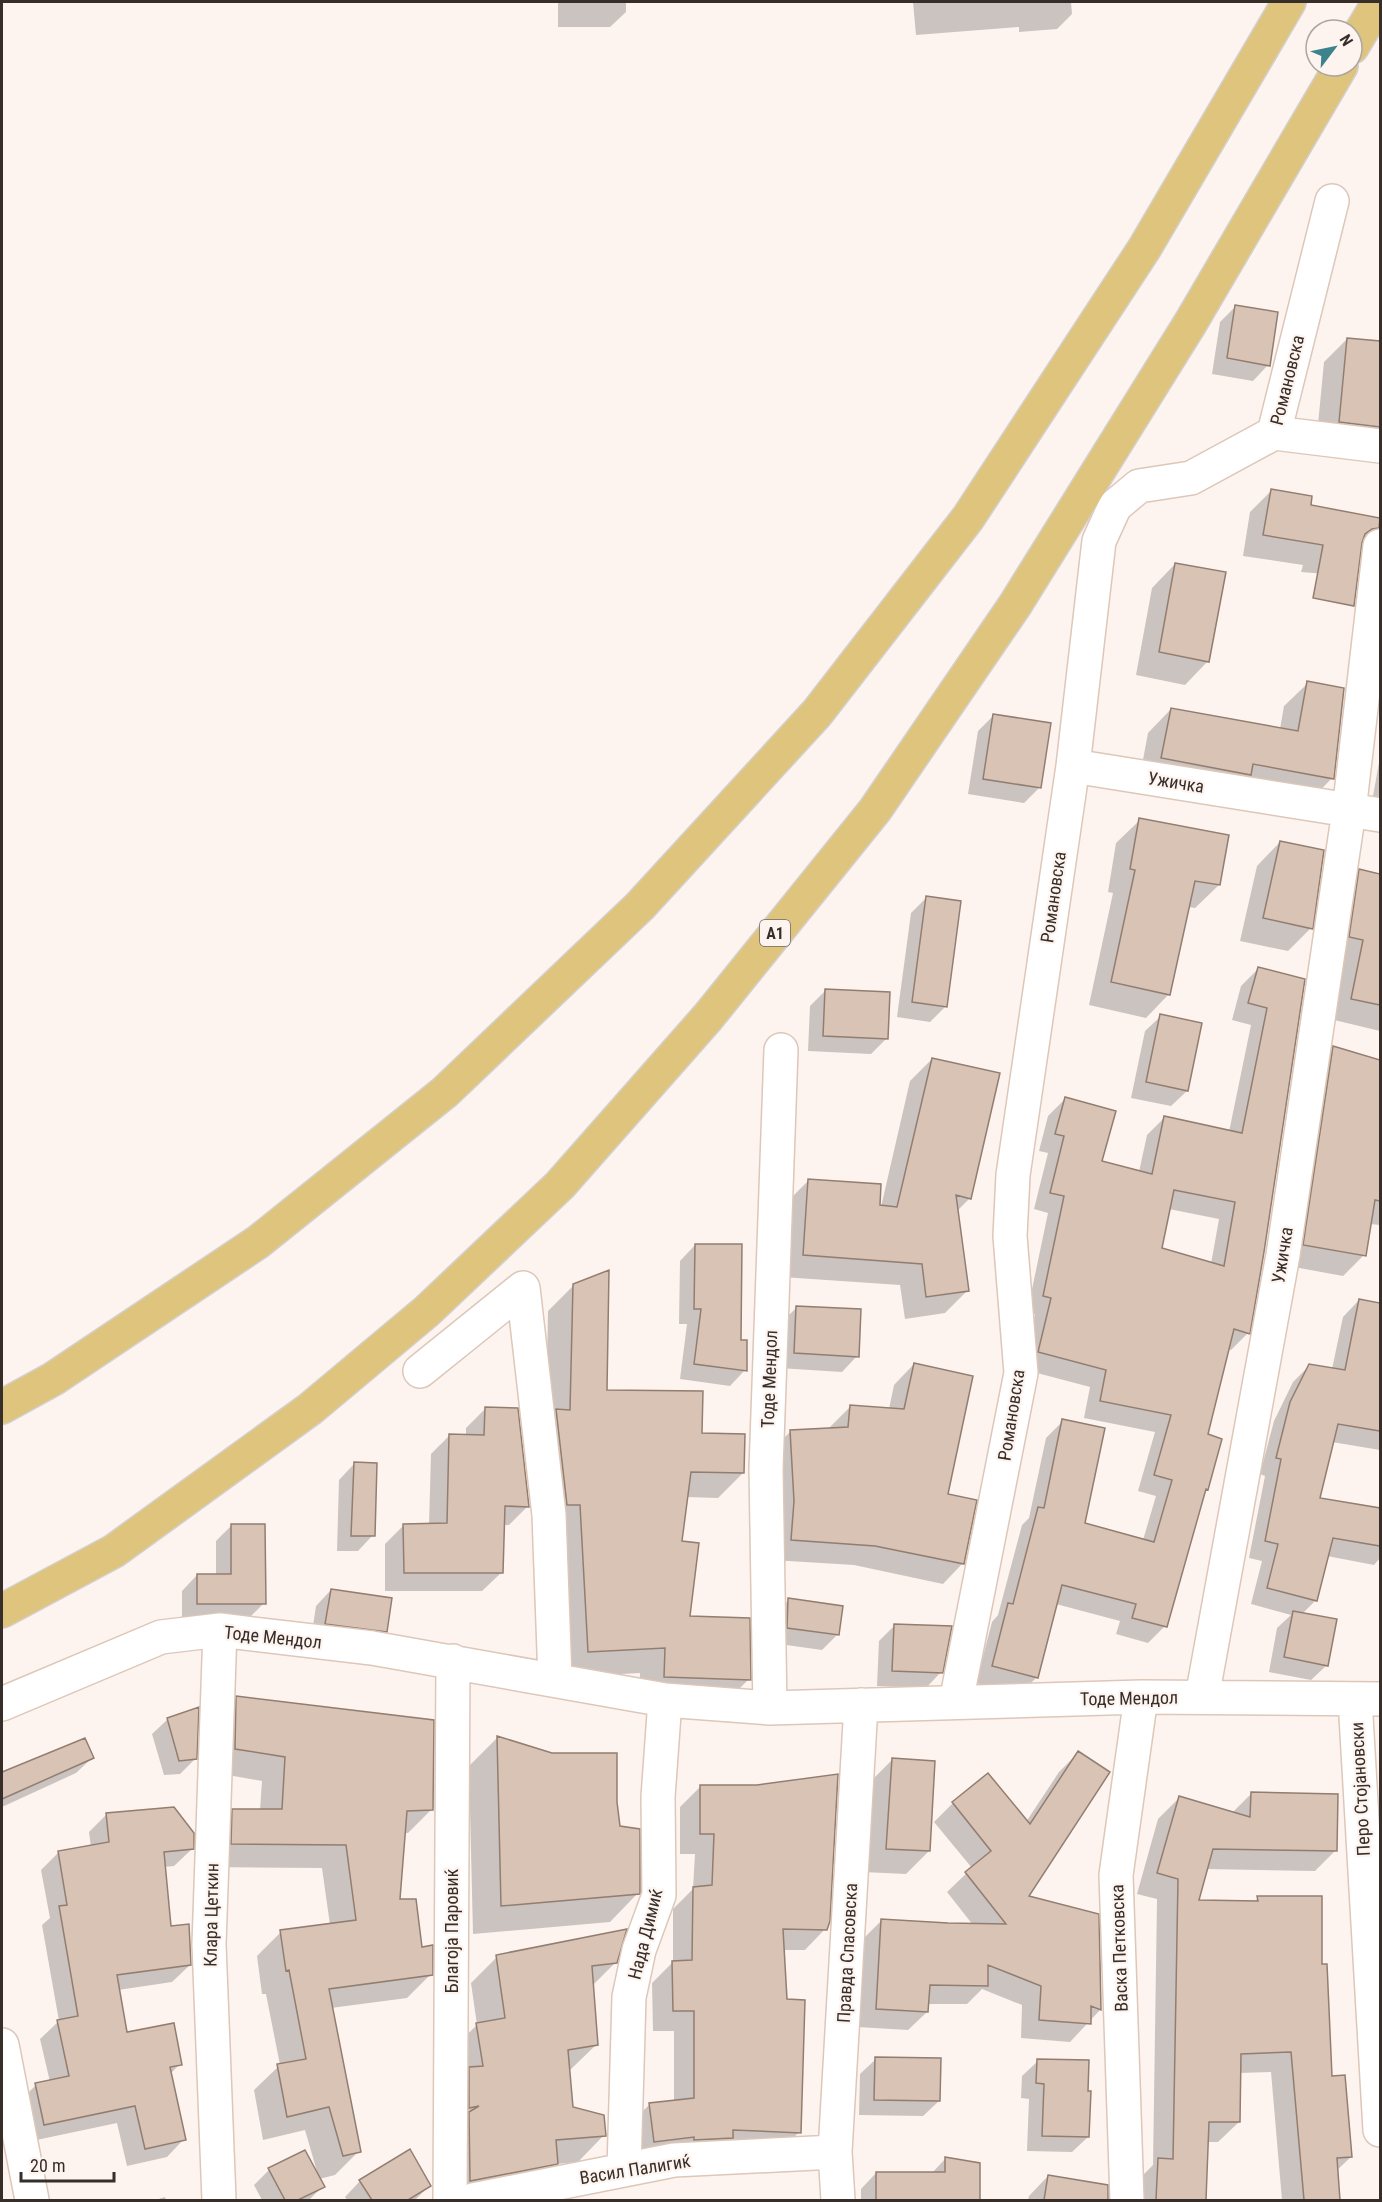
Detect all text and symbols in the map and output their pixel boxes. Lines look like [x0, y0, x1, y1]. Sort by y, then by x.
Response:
north arrow [1304, 18, 1364, 78]
text: N [1336, 31, 1357, 50]
street label: Романовска [1266, 333, 1308, 427]
street label: Ужичка [1146, 767, 1206, 797]
street label: Романовска [1036, 850, 1070, 944]
road number: A1 [760, 920, 790, 946]
street label: Ужичка [1267, 1225, 1297, 1285]
street label: Тоде Мендол [757, 1330, 781, 1428]
street label: Романовска [993, 1368, 1029, 1462]
street label: Тоде Мендол [223, 1621, 323, 1653]
street label: Тоде Мендол [1080, 1687, 1178, 1709]
street label: Перо Стојановски [1346, 1721, 1374, 1857]
street label: Клара Цеткин [200, 1863, 222, 1967]
street label: Благоја Паровиќ [441, 1868, 462, 1993]
street label: Правда Спасовска [833, 1882, 861, 2024]
street label: Васка Петковска [1106, 1884, 1132, 2012]
street label: Нада Димиќ [624, 1886, 666, 1982]
scale bar [21, 2145, 114, 2183]
street label: Васил Палигиќ [578, 2150, 692, 2188]
text: 20 m [30, 2155, 65, 2176]

